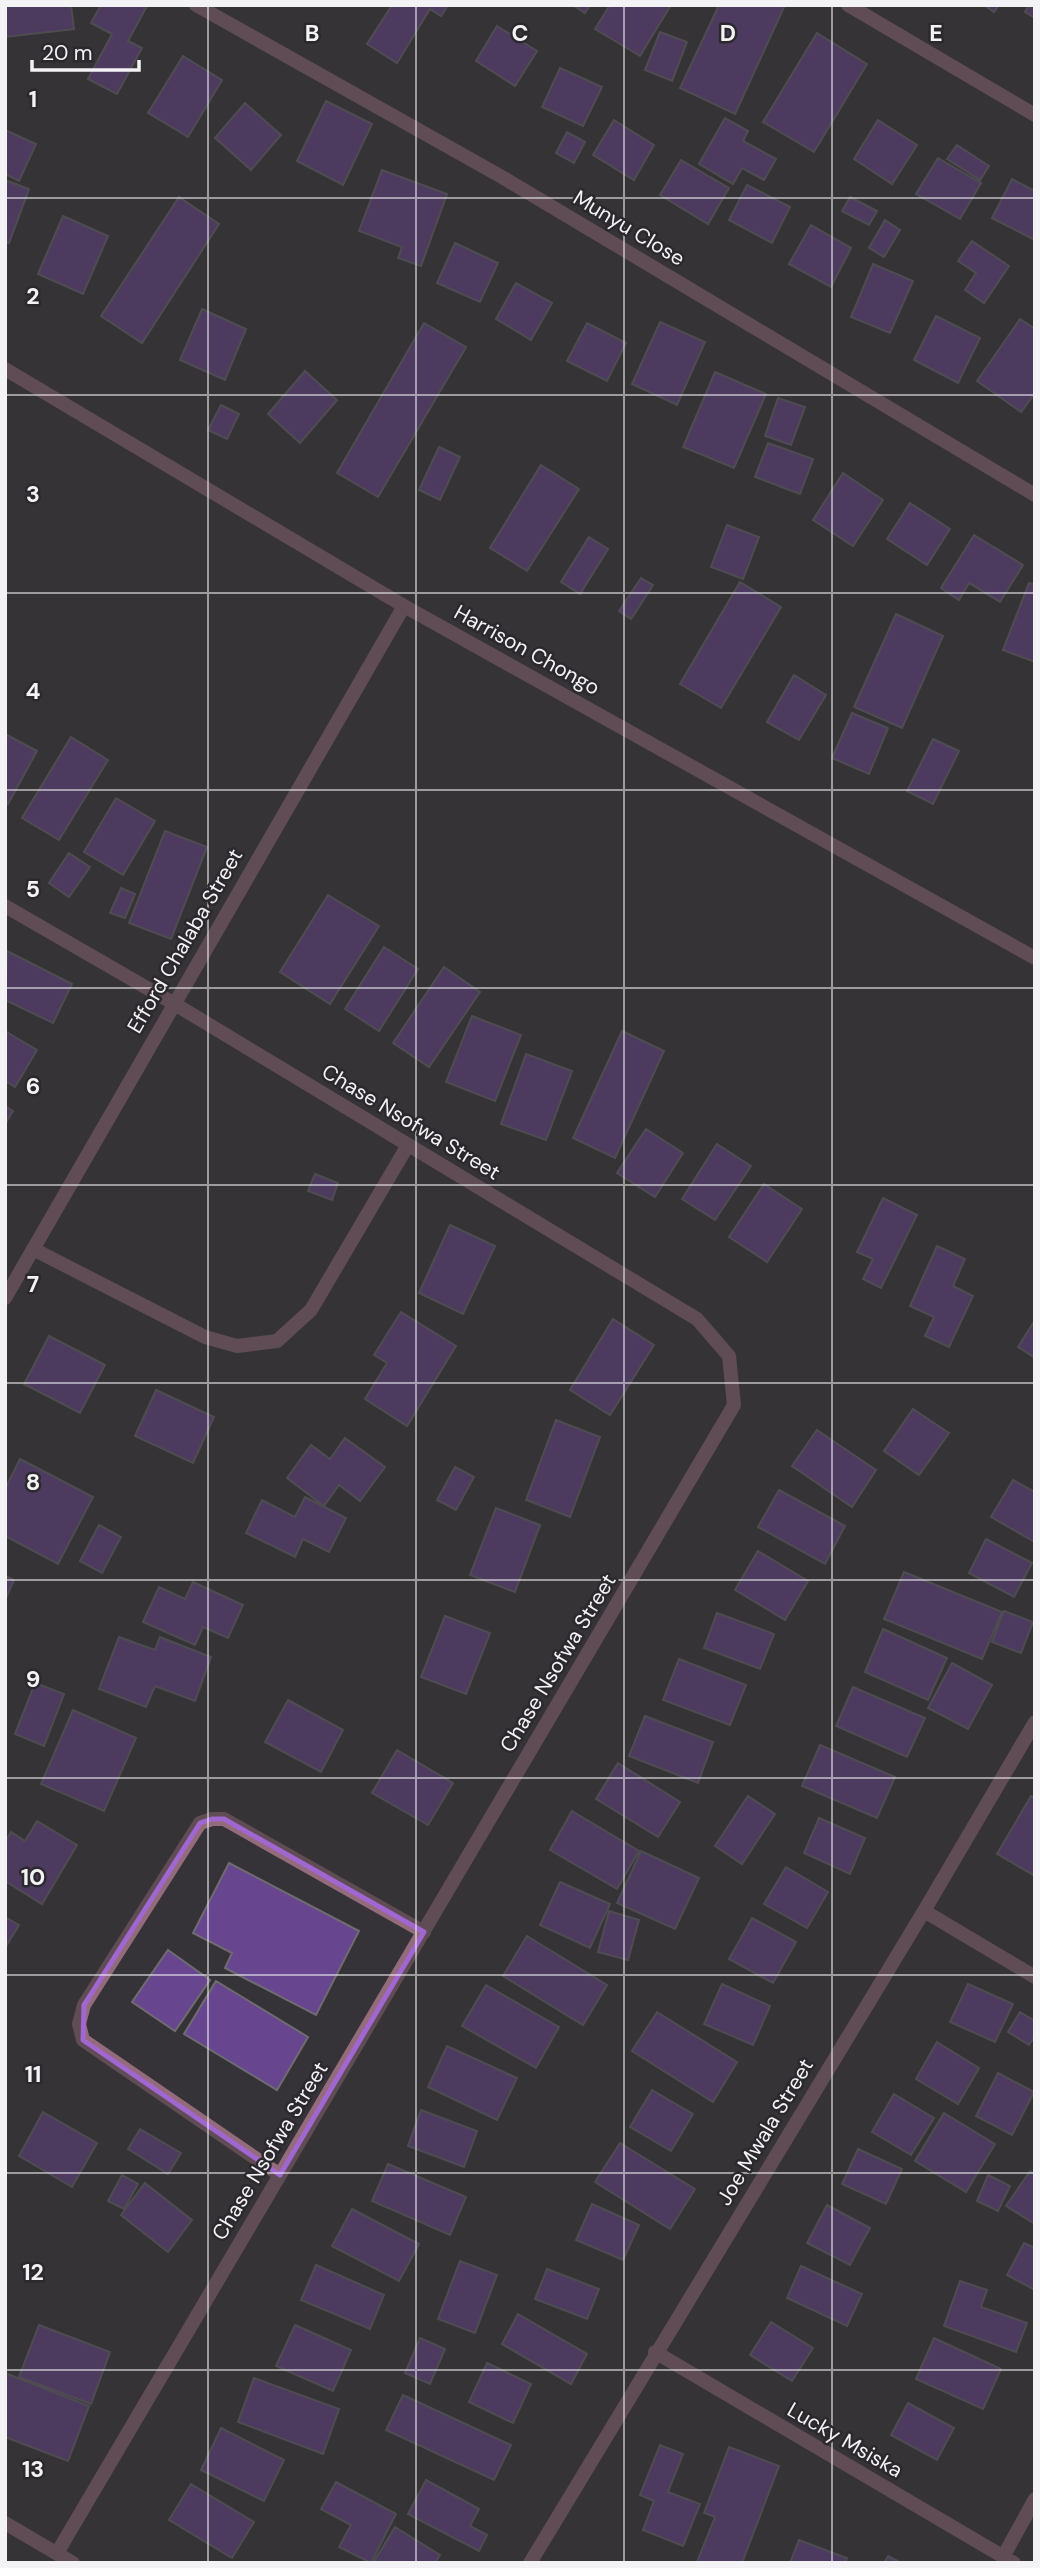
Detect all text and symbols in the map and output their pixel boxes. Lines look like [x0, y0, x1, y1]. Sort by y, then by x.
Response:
text: B [305, 18, 319, 48]
text: C [512, 18, 528, 48]
text: D [720, 18, 736, 48]
text: E [929, 18, 943, 48]
scale bar [32, 28, 138, 72]
text: 20 m [42, 39, 93, 67]
text: 1 [29, 84, 37, 114]
street label: Munyu Close [568, 184, 690, 272]
text: 2 [26, 281, 40, 311]
text: 3 [26, 479, 40, 509]
street label: Harrison Chongo [449, 598, 605, 702]
text: 4 [26, 676, 41, 706]
street label: Efford Chalaba Street [121, 844, 249, 1038]
text: 5 [26, 874, 40, 904]
street label: Chase Nsofwa Street [317, 1058, 505, 1186]
text: 6 [26, 1071, 40, 1101]
text: 7 [27, 1269, 39, 1299]
text: 8 [26, 1467, 40, 1497]
street label: Chase Nsofwa Street [494, 1569, 622, 1757]
text: 9 [26, 1664, 40, 1694]
text: 10 [21, 1862, 45, 1892]
street label: Joe Mwala Street [710, 2053, 820, 2211]
street label: Chase Nsofwa Street [206, 2057, 334, 2245]
text: 11 [25, 2059, 41, 2089]
text: 12 [22, 2257, 44, 2287]
street label: Lucky Msiska [782, 2396, 908, 2484]
text: 13 [22, 2454, 44, 2484]

